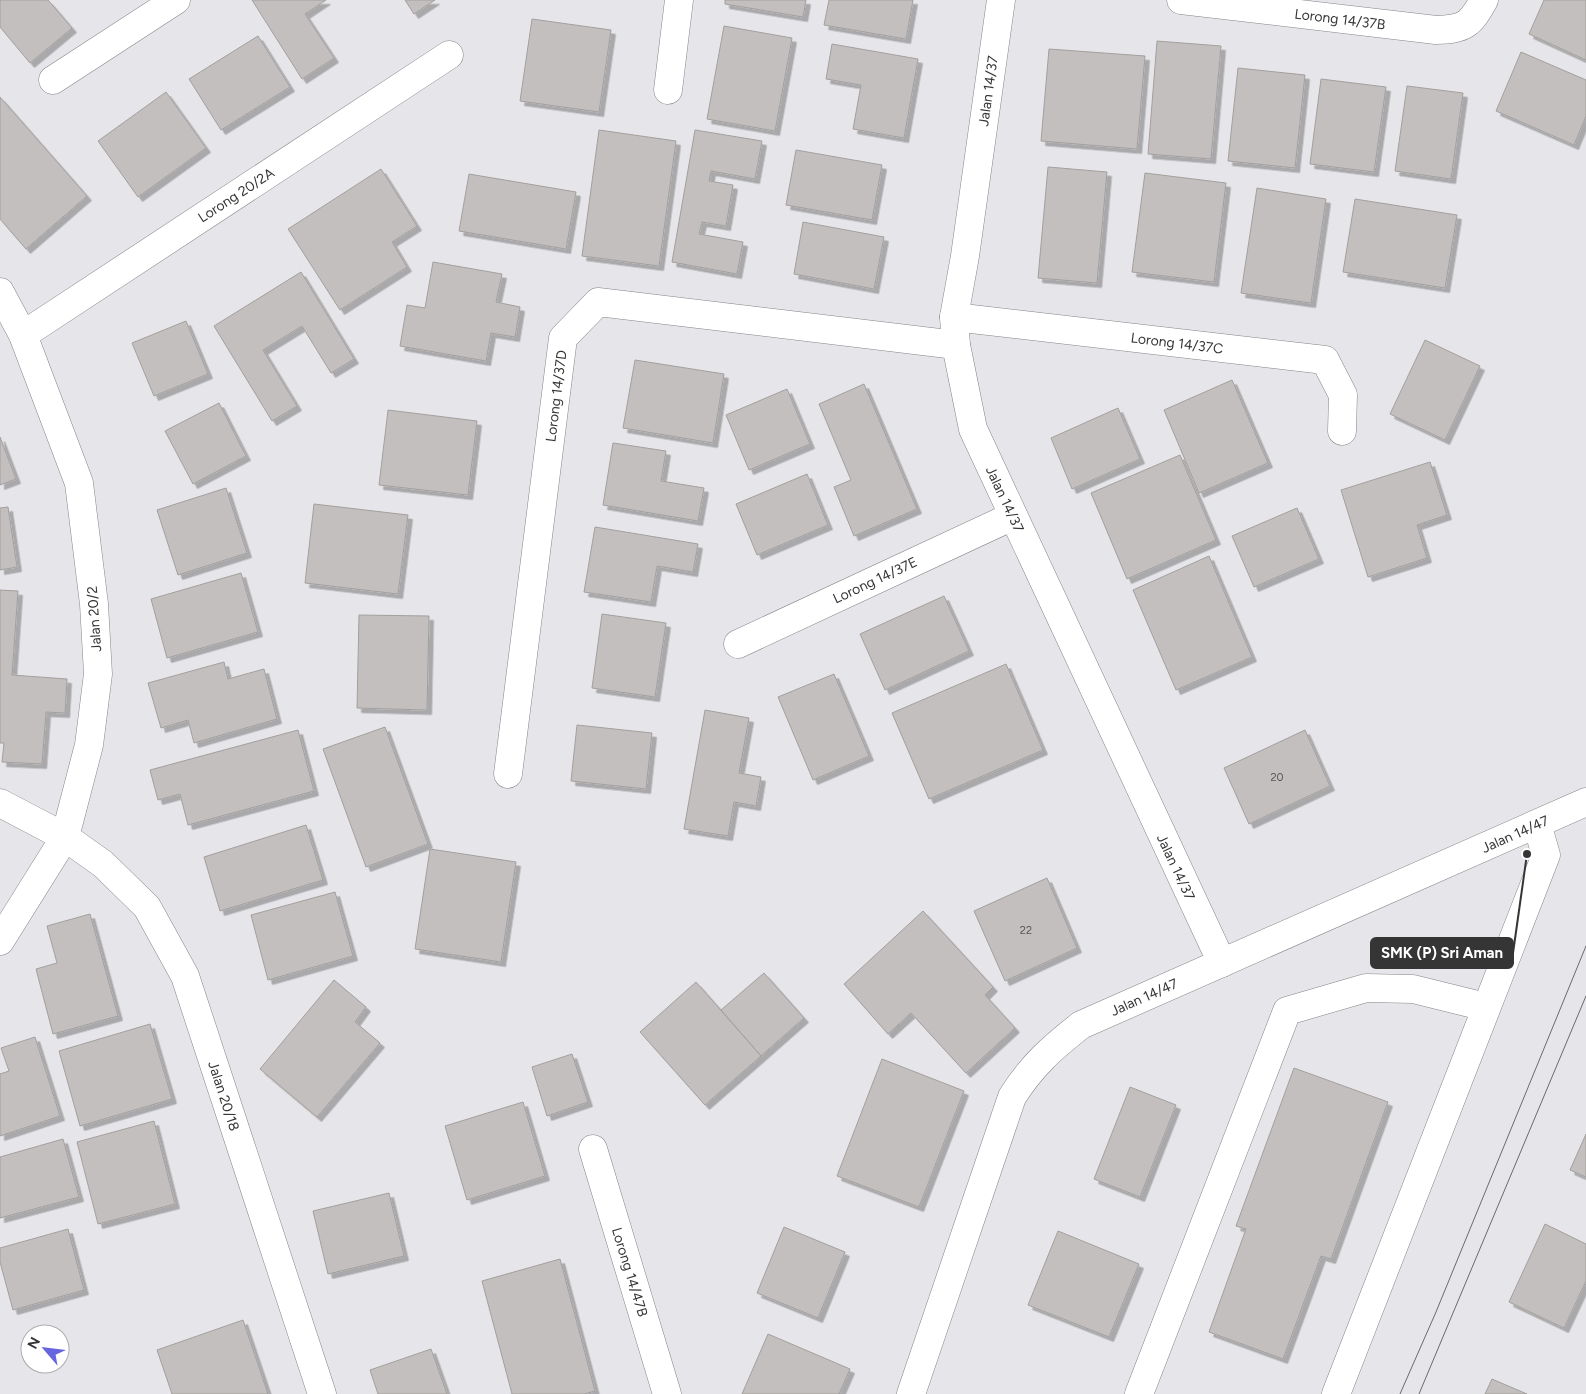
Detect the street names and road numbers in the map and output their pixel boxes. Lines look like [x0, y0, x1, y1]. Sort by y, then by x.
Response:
street label: Lorong 14/37B [1294, 5, 1386, 33]
street label: Jalan 14/37 [975, 54, 1002, 127]
street label: Lorong 20/2A [195, 164, 278, 226]
street label: Lorong 14/37C [1130, 329, 1224, 358]
street label: Lorong 14/37D [542, 349, 571, 443]
street label: Jalan 14/37 [982, 463, 1027, 535]
street label: Lorong 14/37E [830, 554, 920, 607]
street label: Jalan 20/2 [84, 585, 105, 652]
street label: Jalan 14/47 [1479, 812, 1552, 857]
street label: Jalan 14/37 [1153, 831, 1198, 903]
street label: Jalan 14/47 [1108, 975, 1181, 1020]
street label: Jalan 20/18 [204, 1059, 243, 1133]
street label: Lorong 14/47B [608, 1225, 651, 1319]

